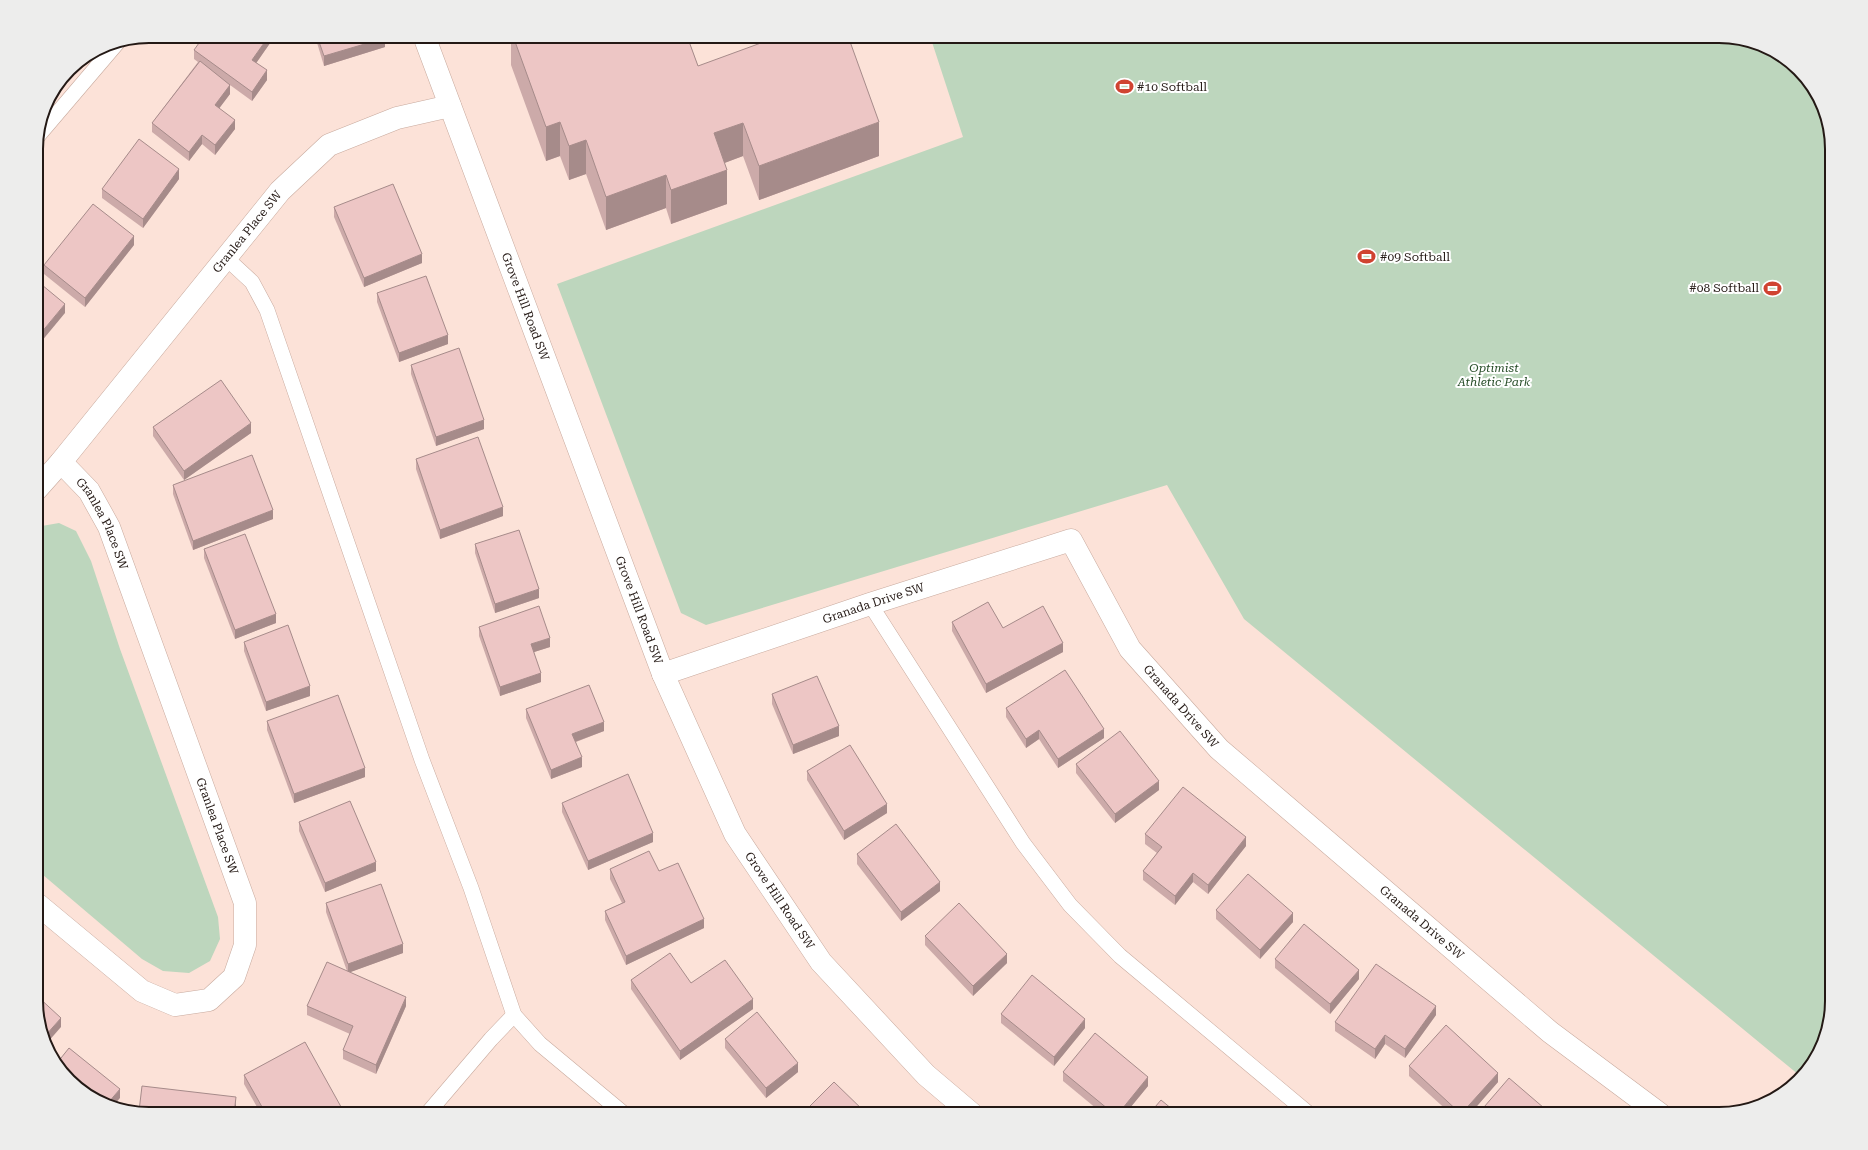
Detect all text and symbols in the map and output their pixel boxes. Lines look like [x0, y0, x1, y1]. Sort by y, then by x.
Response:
sports icon: #10 Softball [1114, 77, 1134, 97]
place label: #10 Softball [1137, 80, 1207, 94]
street label: Granlea Place SW [210, 187, 285, 276]
sports icon: #09 Softball [1357, 247, 1377, 267]
place label: #09 Softball [1380, 250, 1450, 264]
street label: Grove Hill Road SW [499, 251, 552, 363]
sports icon: #08 Softball [1762, 278, 1782, 298]
place label: #08 Softball [1689, 281, 1759, 295]
park label: Optimist Athletic Park [1457, 361, 1531, 389]
street label: Granlea Place SW [73, 475, 131, 572]
street label: Grove Hill Road SW [612, 554, 666, 667]
street label: Granada Drive SW [821, 580, 927, 627]
street label: Granada Drive SW [1140, 662, 1222, 751]
street label: Granlea Place SW [193, 776, 241, 877]
street label: Grove Hill Road SW [742, 849, 818, 953]
street label: Granada Drive SW [1377, 883, 1467, 963]

